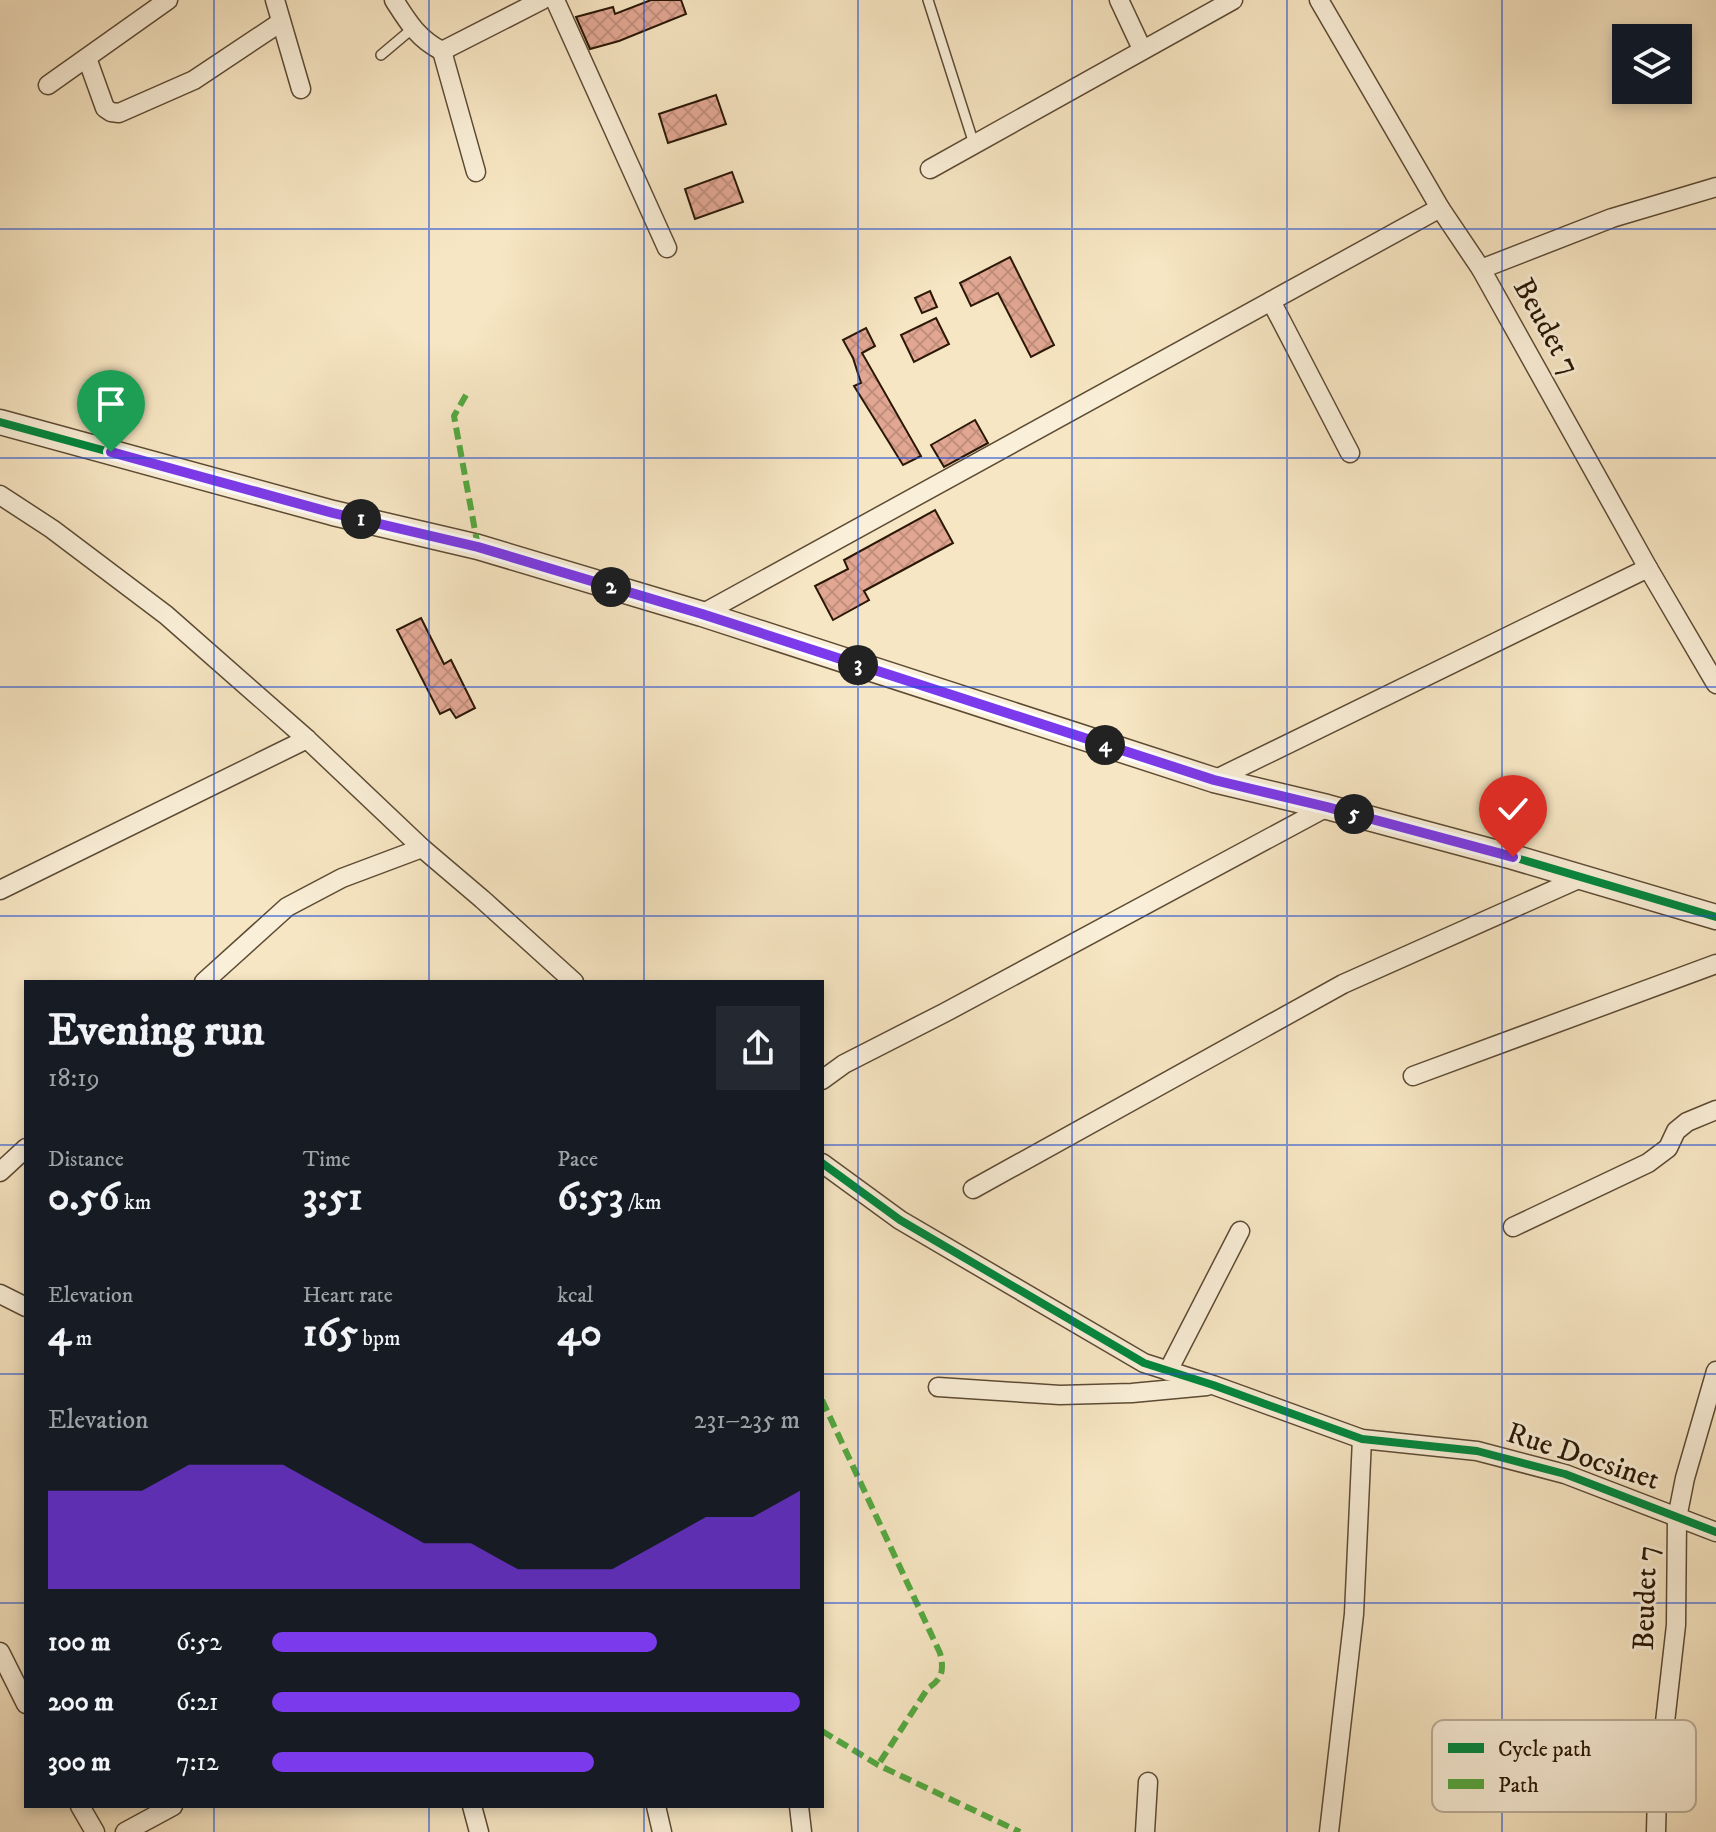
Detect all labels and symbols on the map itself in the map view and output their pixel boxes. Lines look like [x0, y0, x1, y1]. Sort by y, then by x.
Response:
street label: Beudet 7 [1504, 272, 1588, 382]
pin [77, 370, 145, 452]
pin: 1 [341, 499, 381, 539]
pin: 2 [591, 567, 631, 607]
pin: 3 [838, 645, 878, 685]
pin: 4 [1085, 725, 1125, 765]
pin [1479, 775, 1547, 857]
pin: 5 [1334, 794, 1374, 834]
street label: Rue Docsinet [1502, 1415, 1664, 1499]
street label: Beudet 7 [1626, 1545, 1666, 1651]
legend [1432, 1720, 1696, 1812]
text: Cycle path [1498, 1736, 1592, 1763]
text: Path [1498, 1772, 1539, 1799]

